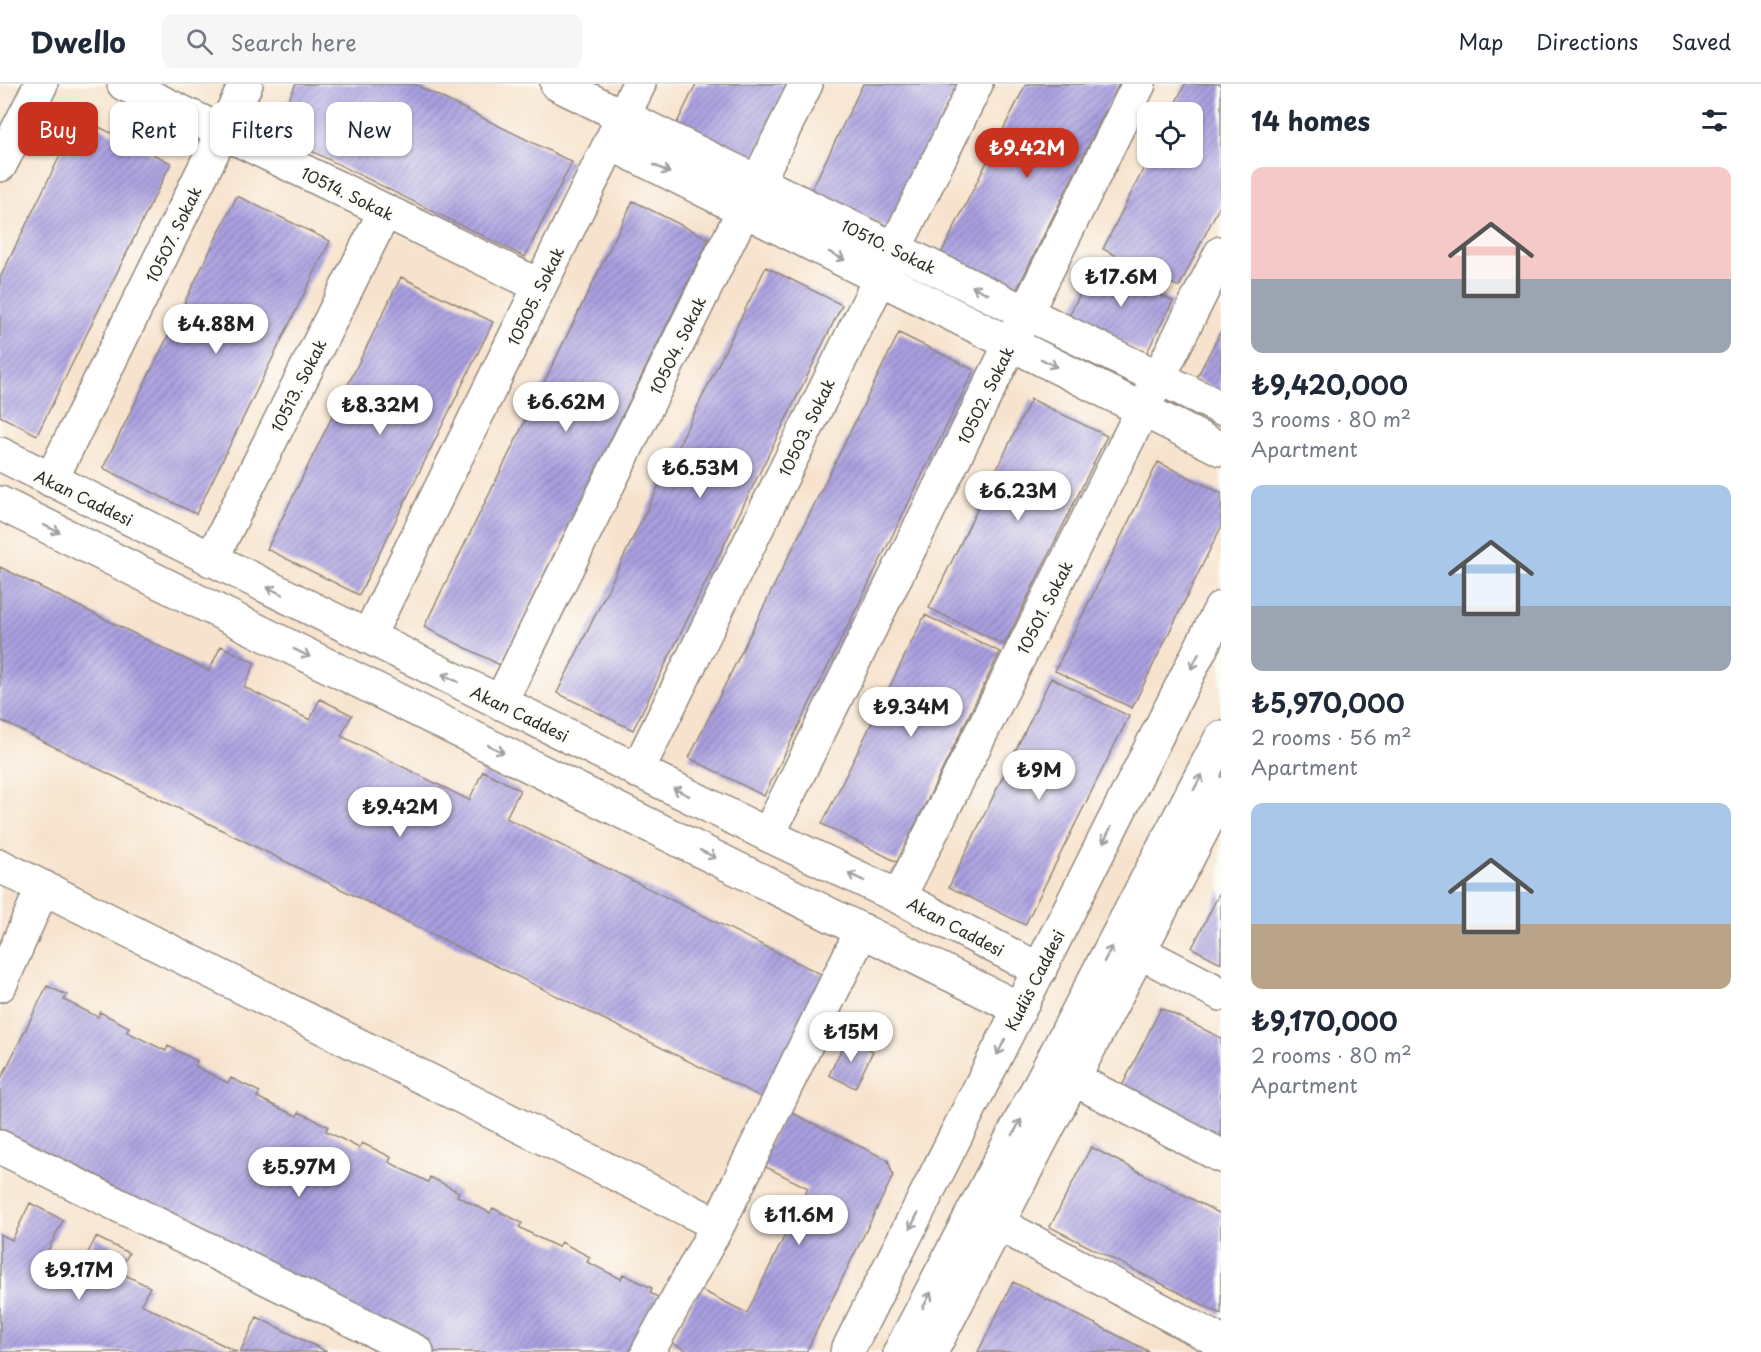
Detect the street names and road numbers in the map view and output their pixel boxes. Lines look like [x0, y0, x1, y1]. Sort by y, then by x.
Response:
street label: 10514. Sokak [298, 160, 398, 226]
street label: 10507. Sokak [139, 182, 207, 286]
street label: 10510. Sokak [837, 213, 941, 279]
street label: 10505. Sokak [501, 242, 569, 350]
street label: 10504. Sokak [643, 292, 711, 398]
street label: 10513. Sokak [264, 334, 332, 436]
street label: 10502. Sokak [951, 342, 1019, 448]
street label: 10503. Sokak [772, 374, 840, 480]
street label: Akan Caddesi [31, 463, 137, 531]
street label: 10501. Sokak [1010, 556, 1078, 658]
street label: Akan Caddesi [467, 679, 573, 747]
street label: Akan Caddesi [903, 890, 1009, 962]
street label: Kudüs Caddesi [998, 925, 1070, 1035]

